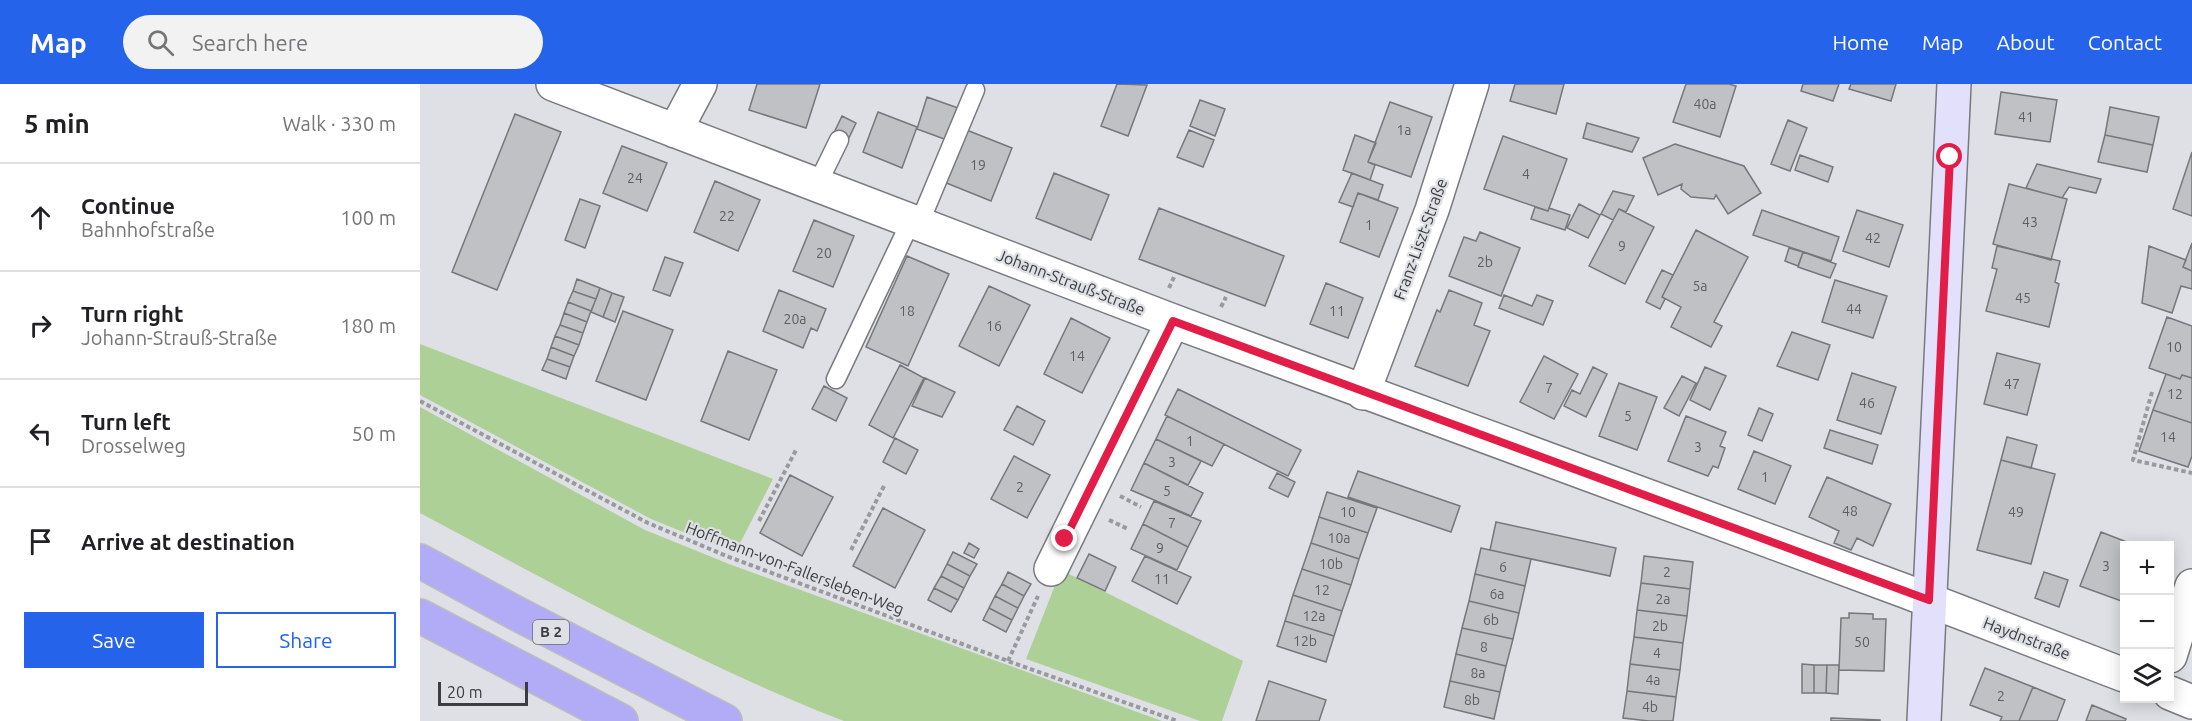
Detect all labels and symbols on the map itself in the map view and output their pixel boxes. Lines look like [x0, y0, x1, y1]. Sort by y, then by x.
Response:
house number: 40a [1694, 96, 1717, 112]
house number: 41 [2018, 109, 2034, 125]
house number: 1a [1396, 122, 1412, 138]
route start [1936, 143, 1962, 169]
house number: 19 [970, 157, 986, 173]
house number: 4 [1522, 166, 1530, 182]
house number: 24 [627, 170, 643, 186]
street label: Franz-Liszt-Straße [1390, 176, 1450, 302]
house number: 22 [719, 208, 735, 224]
house number: 43 [2022, 214, 2038, 230]
house number: 1 [1365, 217, 1373, 233]
house number: 42 [1865, 230, 1881, 246]
house number: 9 [1618, 238, 1626, 254]
house number: 20 [816, 245, 832, 261]
street label: Johann-Strauß-Straße [994, 245, 1148, 319]
house number: 2b [1477, 254, 1493, 270]
house number: 5a [1692, 278, 1708, 294]
house number: 45 [2015, 290, 2031, 306]
house number: 44 [1846, 301, 1862, 317]
house number: 18 [899, 303, 915, 319]
house number: 11 [1329, 303, 1345, 319]
house number: 20a [784, 311, 807, 327]
house number: 16 [986, 318, 1002, 334]
house number: 10 [2166, 339, 2182, 355]
house number: 14 [1069, 348, 1085, 364]
house number: 47 [2004, 376, 2020, 392]
house number: 7 [1545, 380, 1553, 396]
house number: 12 [2167, 386, 2183, 402]
house number: 46 [1859, 395, 1875, 411]
house number: 5 [1624, 408, 1632, 424]
house number: 14 [2160, 429, 2176, 445]
house number: 1 [1186, 433, 1194, 449]
house number: 3 [1694, 439, 1702, 455]
house number: 3 [1168, 454, 1176, 470]
house number: 1 [1761, 469, 1769, 485]
house number: 2 [1016, 479, 1024, 495]
house number: 5 [1163, 483, 1171, 499]
house number: 48 [1842, 503, 1858, 519]
house number: 10 [1340, 504, 1356, 520]
house number: 49 [2008, 504, 2024, 520]
house number: 7 [1168, 515, 1176, 531]
street label: Hoffmann-von-Fallersleben-Weg [683, 518, 907, 618]
route end [1051, 525, 1077, 551]
house number: 10a [1328, 530, 1351, 546]
house number: 9 [1156, 540, 1164, 556]
house number: 10b [1319, 556, 1343, 572]
house number: 3 [2102, 558, 2110, 574]
house number: 6 [1499, 559, 1507, 575]
house number: 2 [1663, 564, 1671, 580]
house number: 11 [1154, 571, 1170, 587]
house number: 12 [1314, 582, 1330, 598]
house number: 6a [1489, 586, 1505, 602]
house number: 2a [1655, 591, 1671, 607]
house number: 12a [1303, 608, 1326, 624]
house number: 6b [1483, 612, 1499, 628]
street label: Haydnstraße [1981, 613, 2073, 663]
house number: 2b [1652, 618, 1668, 634]
road number: B 2 [533, 620, 569, 644]
house number: 12b [1293, 633, 1317, 649]
house number: 50 [1854, 634, 1870, 650]
house number: 8 [1480, 639, 1488, 655]
house number: 4 [1653, 645, 1661, 661]
house number: 8a [1470, 665, 1486, 681]
house number: 4a [1645, 672, 1661, 688]
scale bar [438, 679, 528, 706]
house number: 2 [1997, 688, 2005, 704]
house number: 8b [1464, 692, 1480, 708]
house number: 4b [1642, 699, 1658, 715]

